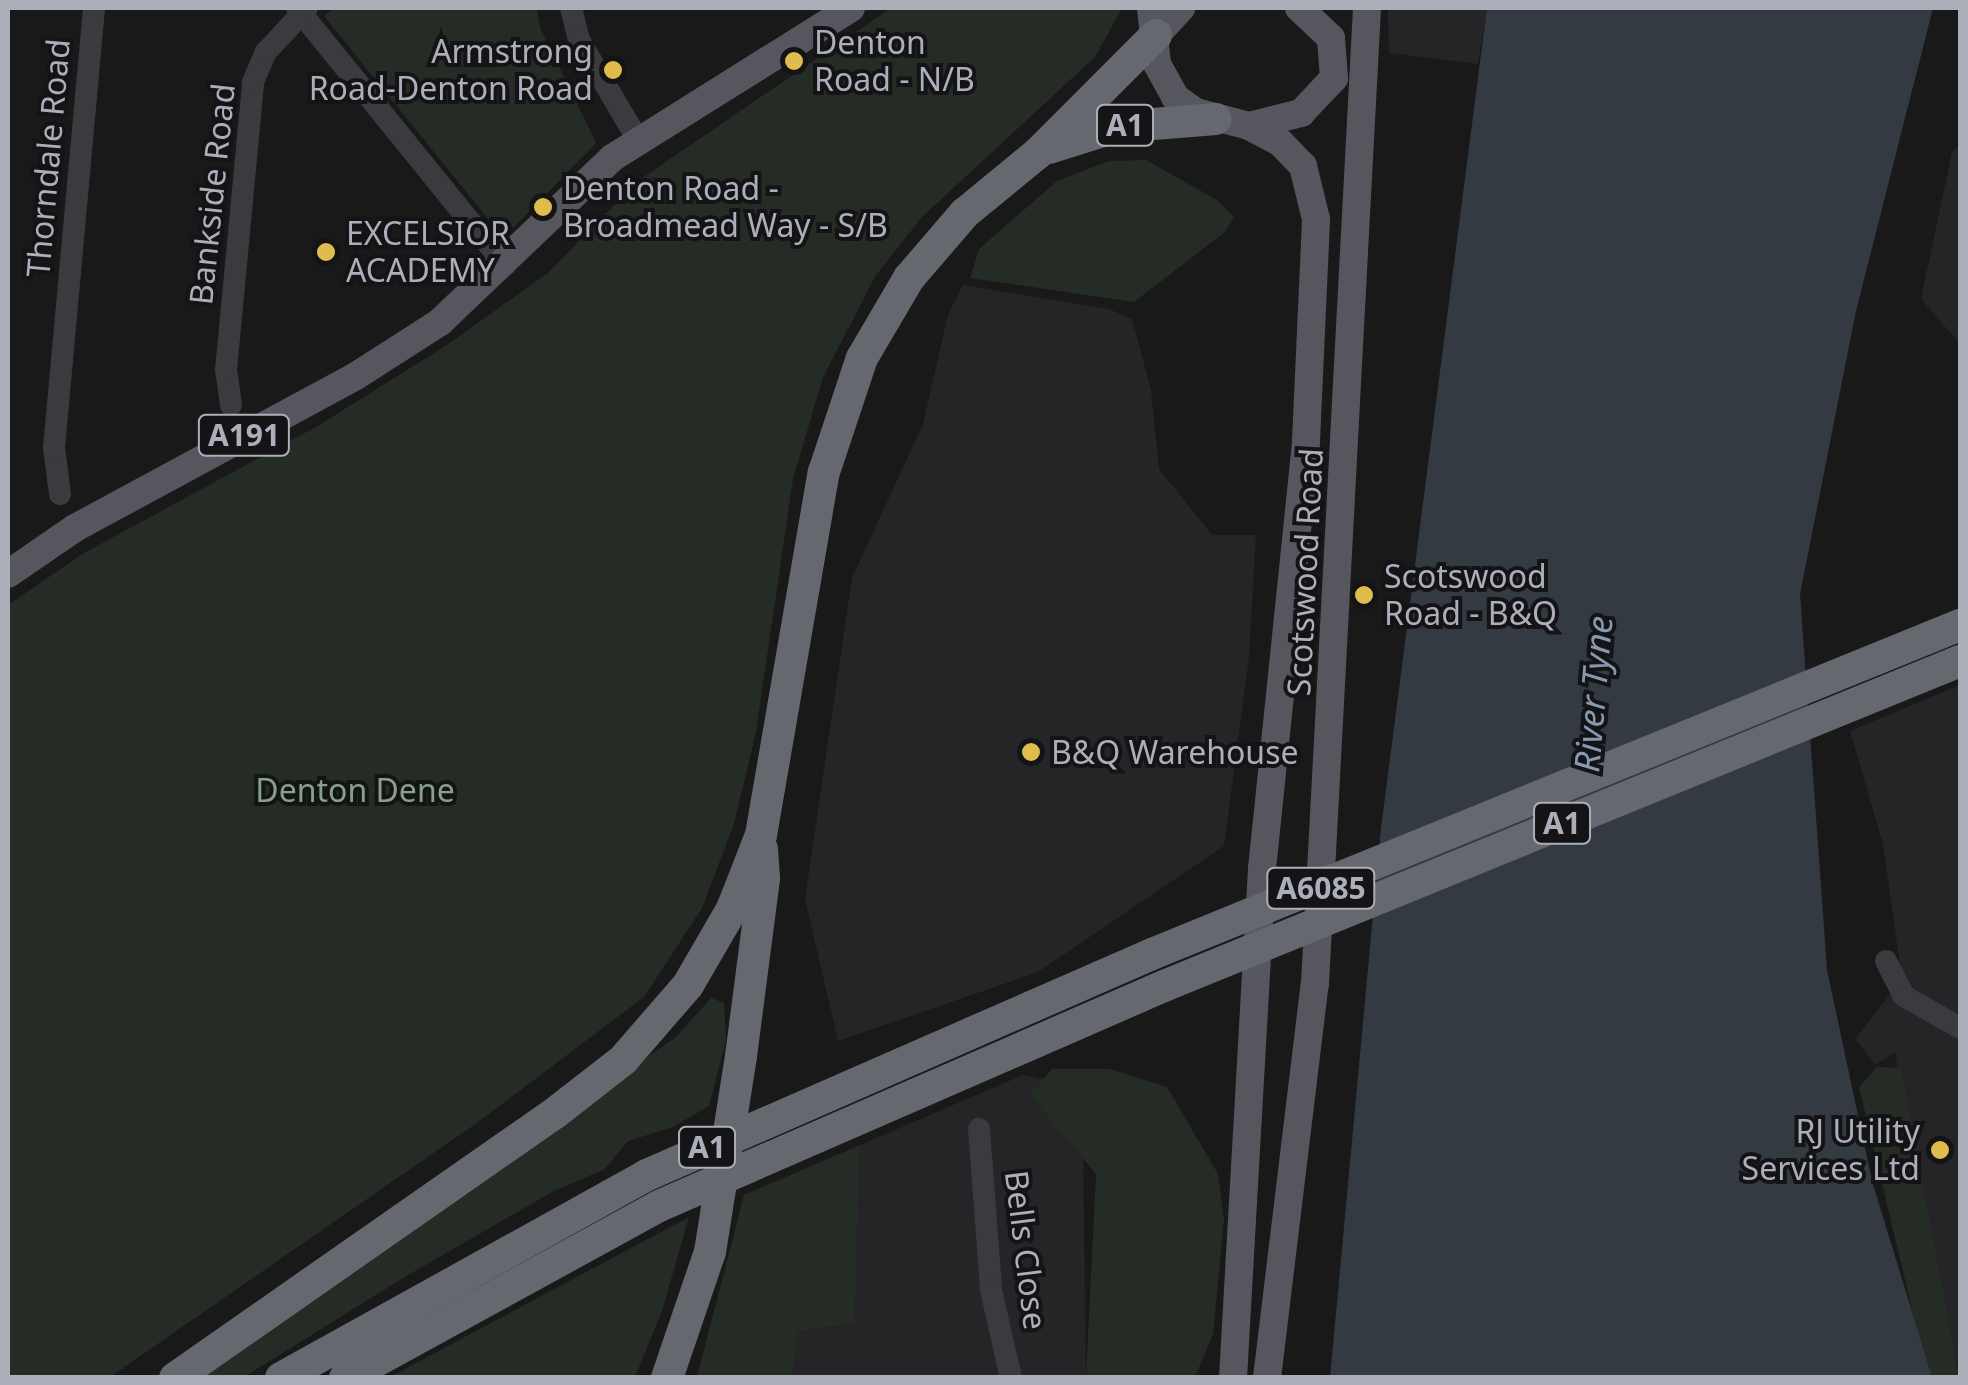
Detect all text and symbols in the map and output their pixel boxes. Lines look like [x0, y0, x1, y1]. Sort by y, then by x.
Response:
place label: Denton Road - N/B [814, 24, 975, 99]
place label: Armstrong Road-Denton Road [309, 33, 593, 108]
street label: Thorndale Road [18, 37, 78, 279]
marker: Denton Road - N/B [783, 50, 805, 72]
marker: Armstrong Road-Denton Road [602, 59, 624, 81]
street label: Bankside Road [181, 82, 243, 306]
road number: A1 [1095, 100, 1155, 150]
place label: Denton Road - Broadmead Way - S/B [563, 170, 888, 245]
marker: Denton Road - Broadmead Way - S/B [532, 196, 554, 218]
place label: EXCELSIOR ACADEMY [346, 215, 510, 290]
marker: EXCELSIOR ACADEMY [315, 241, 337, 263]
road number: A191 [196, 410, 292, 460]
street label: Scotswood Road [1279, 447, 1331, 697]
place label: Scotswood Road - B&Q [1384, 558, 1557, 633]
marker: Scotswood Road - B&Q [1353, 584, 1375, 606]
water label: River Tyne [1565, 614, 1621, 774]
place label: B&Q Warehouse [1051, 733, 1299, 771]
marker: B&Q Warehouse [1020, 741, 1042, 763]
park label: Denton Dene [255, 771, 455, 809]
road number: A1 [1532, 798, 1592, 848]
road number: A6085 [1266, 863, 1376, 913]
place label: RJ Utility Services Ltd [1742, 1113, 1920, 1188]
road number: A1 [677, 1122, 737, 1172]
marker: RJ Utility Services Ltd [1929, 1139, 1951, 1161]
street label: Bells Close [997, 1168, 1055, 1332]

